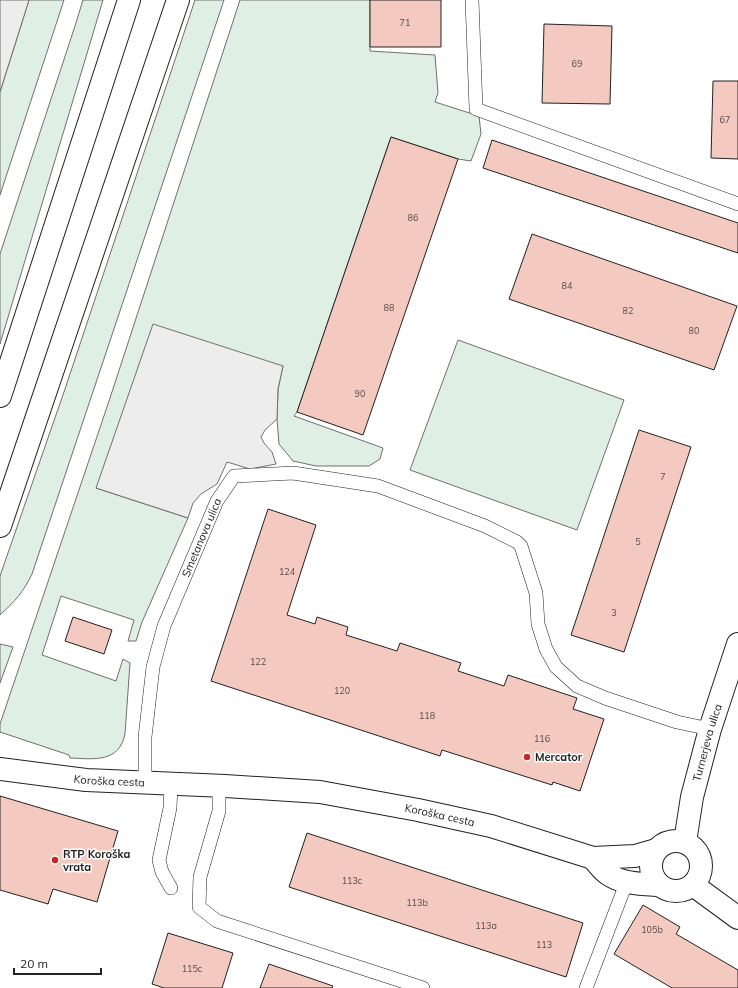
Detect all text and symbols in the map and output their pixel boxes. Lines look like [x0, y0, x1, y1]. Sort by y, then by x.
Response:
house number: 71 [400, 17, 410, 28]
house number: 69 [572, 58, 582, 69]
house number: 67 [720, 114, 730, 125]
house number: 86 [408, 212, 418, 223]
house number: 84 [562, 280, 573, 291]
house number: 88 [384, 302, 394, 313]
house number: 82 [623, 305, 633, 316]
house number: 80 [689, 325, 699, 336]
house number: 90 [355, 388, 365, 399]
house number: 7 [660, 471, 666, 482]
street label: Smetanova ulica [179, 496, 224, 579]
house number: 5 [635, 536, 641, 547]
house number: 124 [279, 566, 296, 577]
house number: 3 [611, 607, 617, 618]
house number: 122 [250, 656, 266, 667]
house number: 120 [334, 685, 350, 696]
street label: Turnerjeva ulica [689, 702, 725, 783]
house number: 118 [419, 710, 435, 721]
house number: 116 [534, 733, 550, 744]
place label: Mercator [535, 750, 583, 764]
marker: Mercator [522, 752, 532, 762]
street label: Koroška cesta [73, 771, 145, 790]
street label: Koroška cesta [404, 801, 476, 829]
place label: RTP Koroška vrata [62, 847, 131, 874]
marker: RTP Koroška vrata [50, 855, 60, 865]
house number: 113c [342, 875, 363, 886]
house number: 113b [406, 897, 428, 908]
house number: 113a [475, 920, 497, 931]
house number: 105b [641, 924, 663, 935]
house number: 113 [536, 939, 552, 950]
scale bar [14, 950, 101, 976]
text: 20 m [20, 956, 48, 971]
house number: 115c [182, 963, 203, 974]

